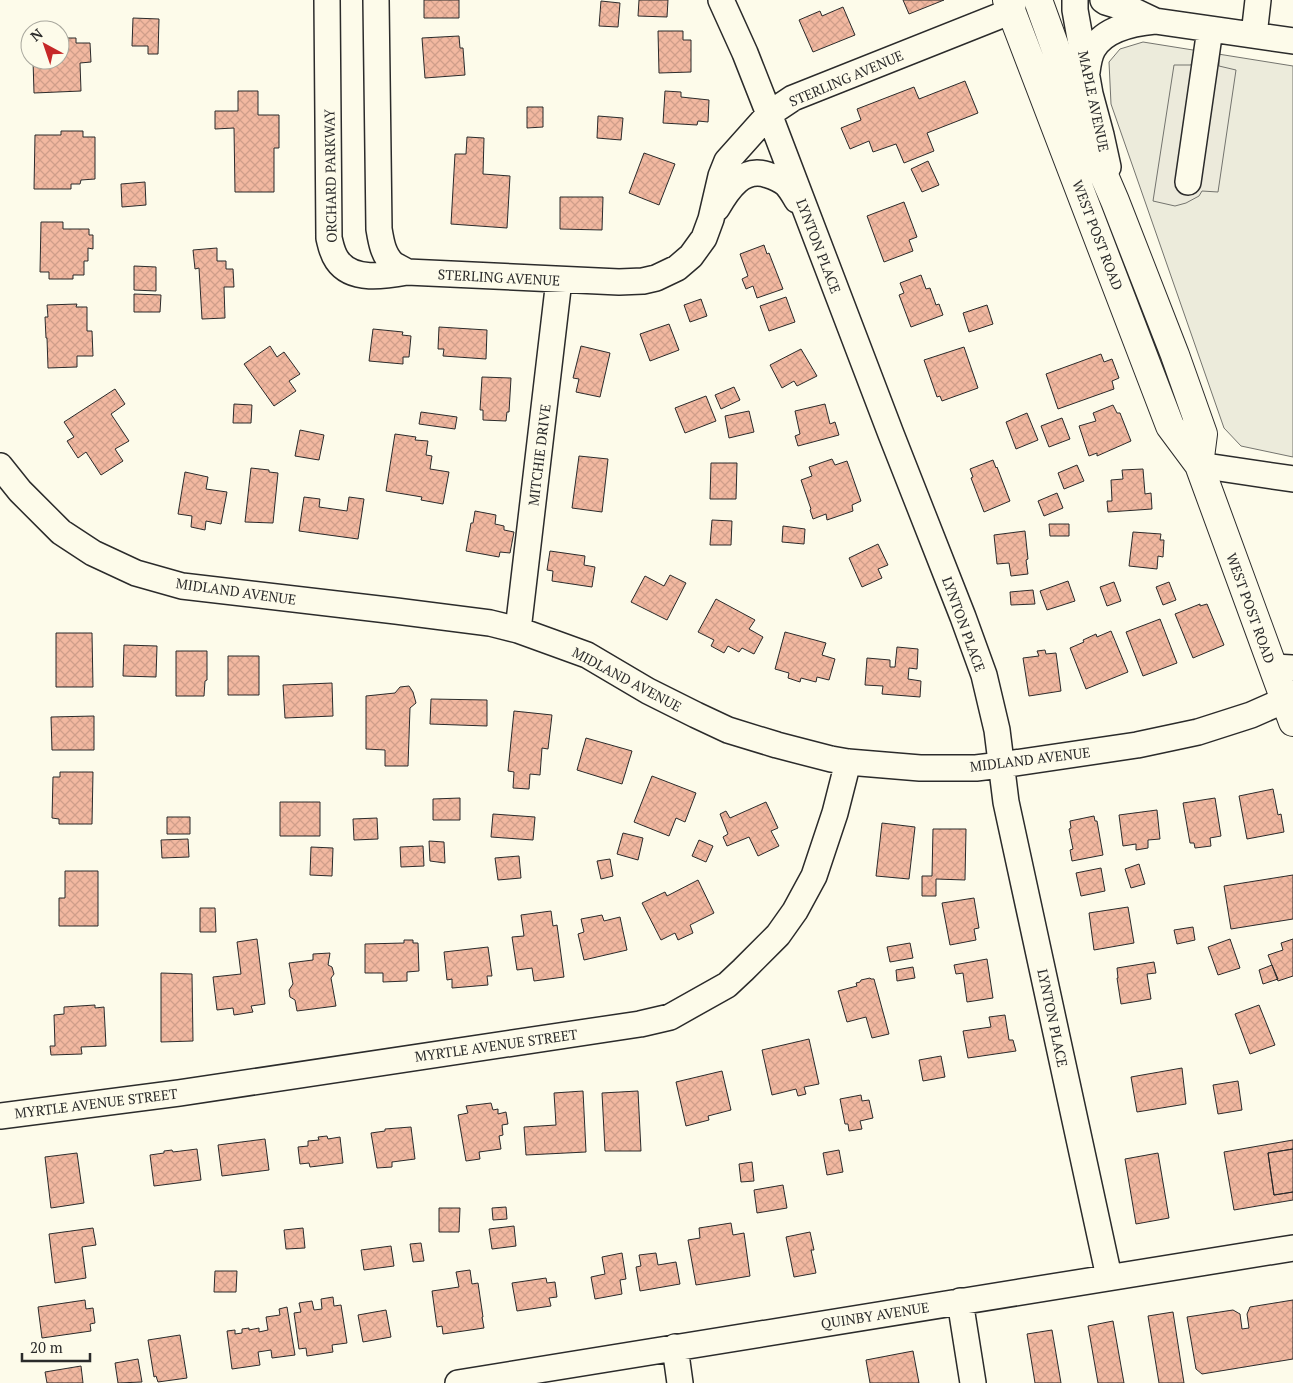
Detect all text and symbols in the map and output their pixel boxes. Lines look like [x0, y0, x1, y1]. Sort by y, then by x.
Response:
north arrow [20, 20, 70, 70]
text: N [26, 24, 47, 45]
street label: STERLING AVENUE [786, 45, 906, 111]
street label: MAPLE AVENUE [1074, 49, 1114, 153]
street label: ORCHARD PARKWAY [319, 108, 341, 243]
street label: WEST POST ROAD [1068, 177, 1128, 293]
street label: LYNTON PLACE [792, 196, 846, 296]
street label: STERLING AVENUE [437, 264, 561, 290]
street label: MITCHIE DRIVE [523, 403, 555, 507]
street label: WEST POST ROAD [1222, 550, 1280, 666]
street label: MIDLAND AVENUE [175, 573, 297, 609]
street label: LYNTON PLACE [938, 574, 990, 674]
street label: MIDLAND AVENUE [569, 642, 685, 716]
street label: MIDLAND AVENUE [969, 742, 1091, 776]
street label: LYNTON PLACE [1033, 967, 1073, 1069]
street label: MYRTLE AVENUE STREET [413, 1024, 579, 1066]
street label: MYRTLE AVENUE STREET [13, 1084, 179, 1122]
street label: QUINBY AVENUE [820, 1297, 930, 1333]
scale bar [22, 1330, 90, 1362]
text: 20 m [30, 1337, 63, 1357]

